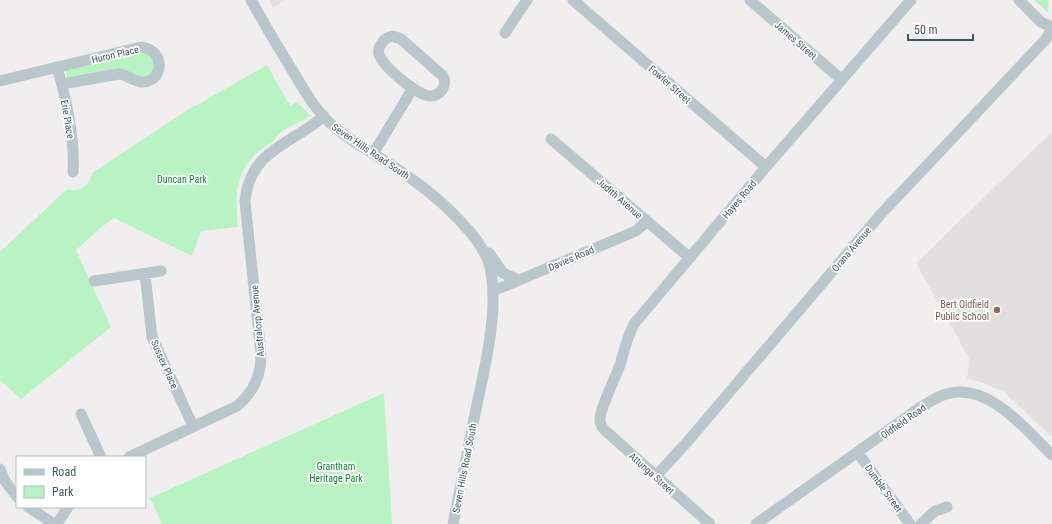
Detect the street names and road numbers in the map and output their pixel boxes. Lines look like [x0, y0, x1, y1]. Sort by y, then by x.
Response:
street label: James Street [772, 19, 819, 62]
street label: Huron Place [90, 44, 140, 65]
street label: Fowler Street [646, 63, 693, 106]
street label: Erie Place [59, 99, 76, 140]
street label: Seven Hills Road South [330, 121, 412, 182]
street label: Judith Avenue [595, 176, 645, 221]
street label: Hayes Road [720, 178, 759, 221]
street label: Orana Avenue [830, 225, 873, 274]
street label: Davies Road [547, 244, 596, 273]
street label: Australorp Avenue [249, 284, 266, 357]
street label: Sussex Place [149, 338, 180, 391]
street label: Oldfield Road [879, 402, 928, 441]
street label: Seven Hills Road South [450, 422, 479, 514]
street label: Attunga Street [627, 450, 676, 496]
street label: Dumble Street [863, 463, 904, 514]

